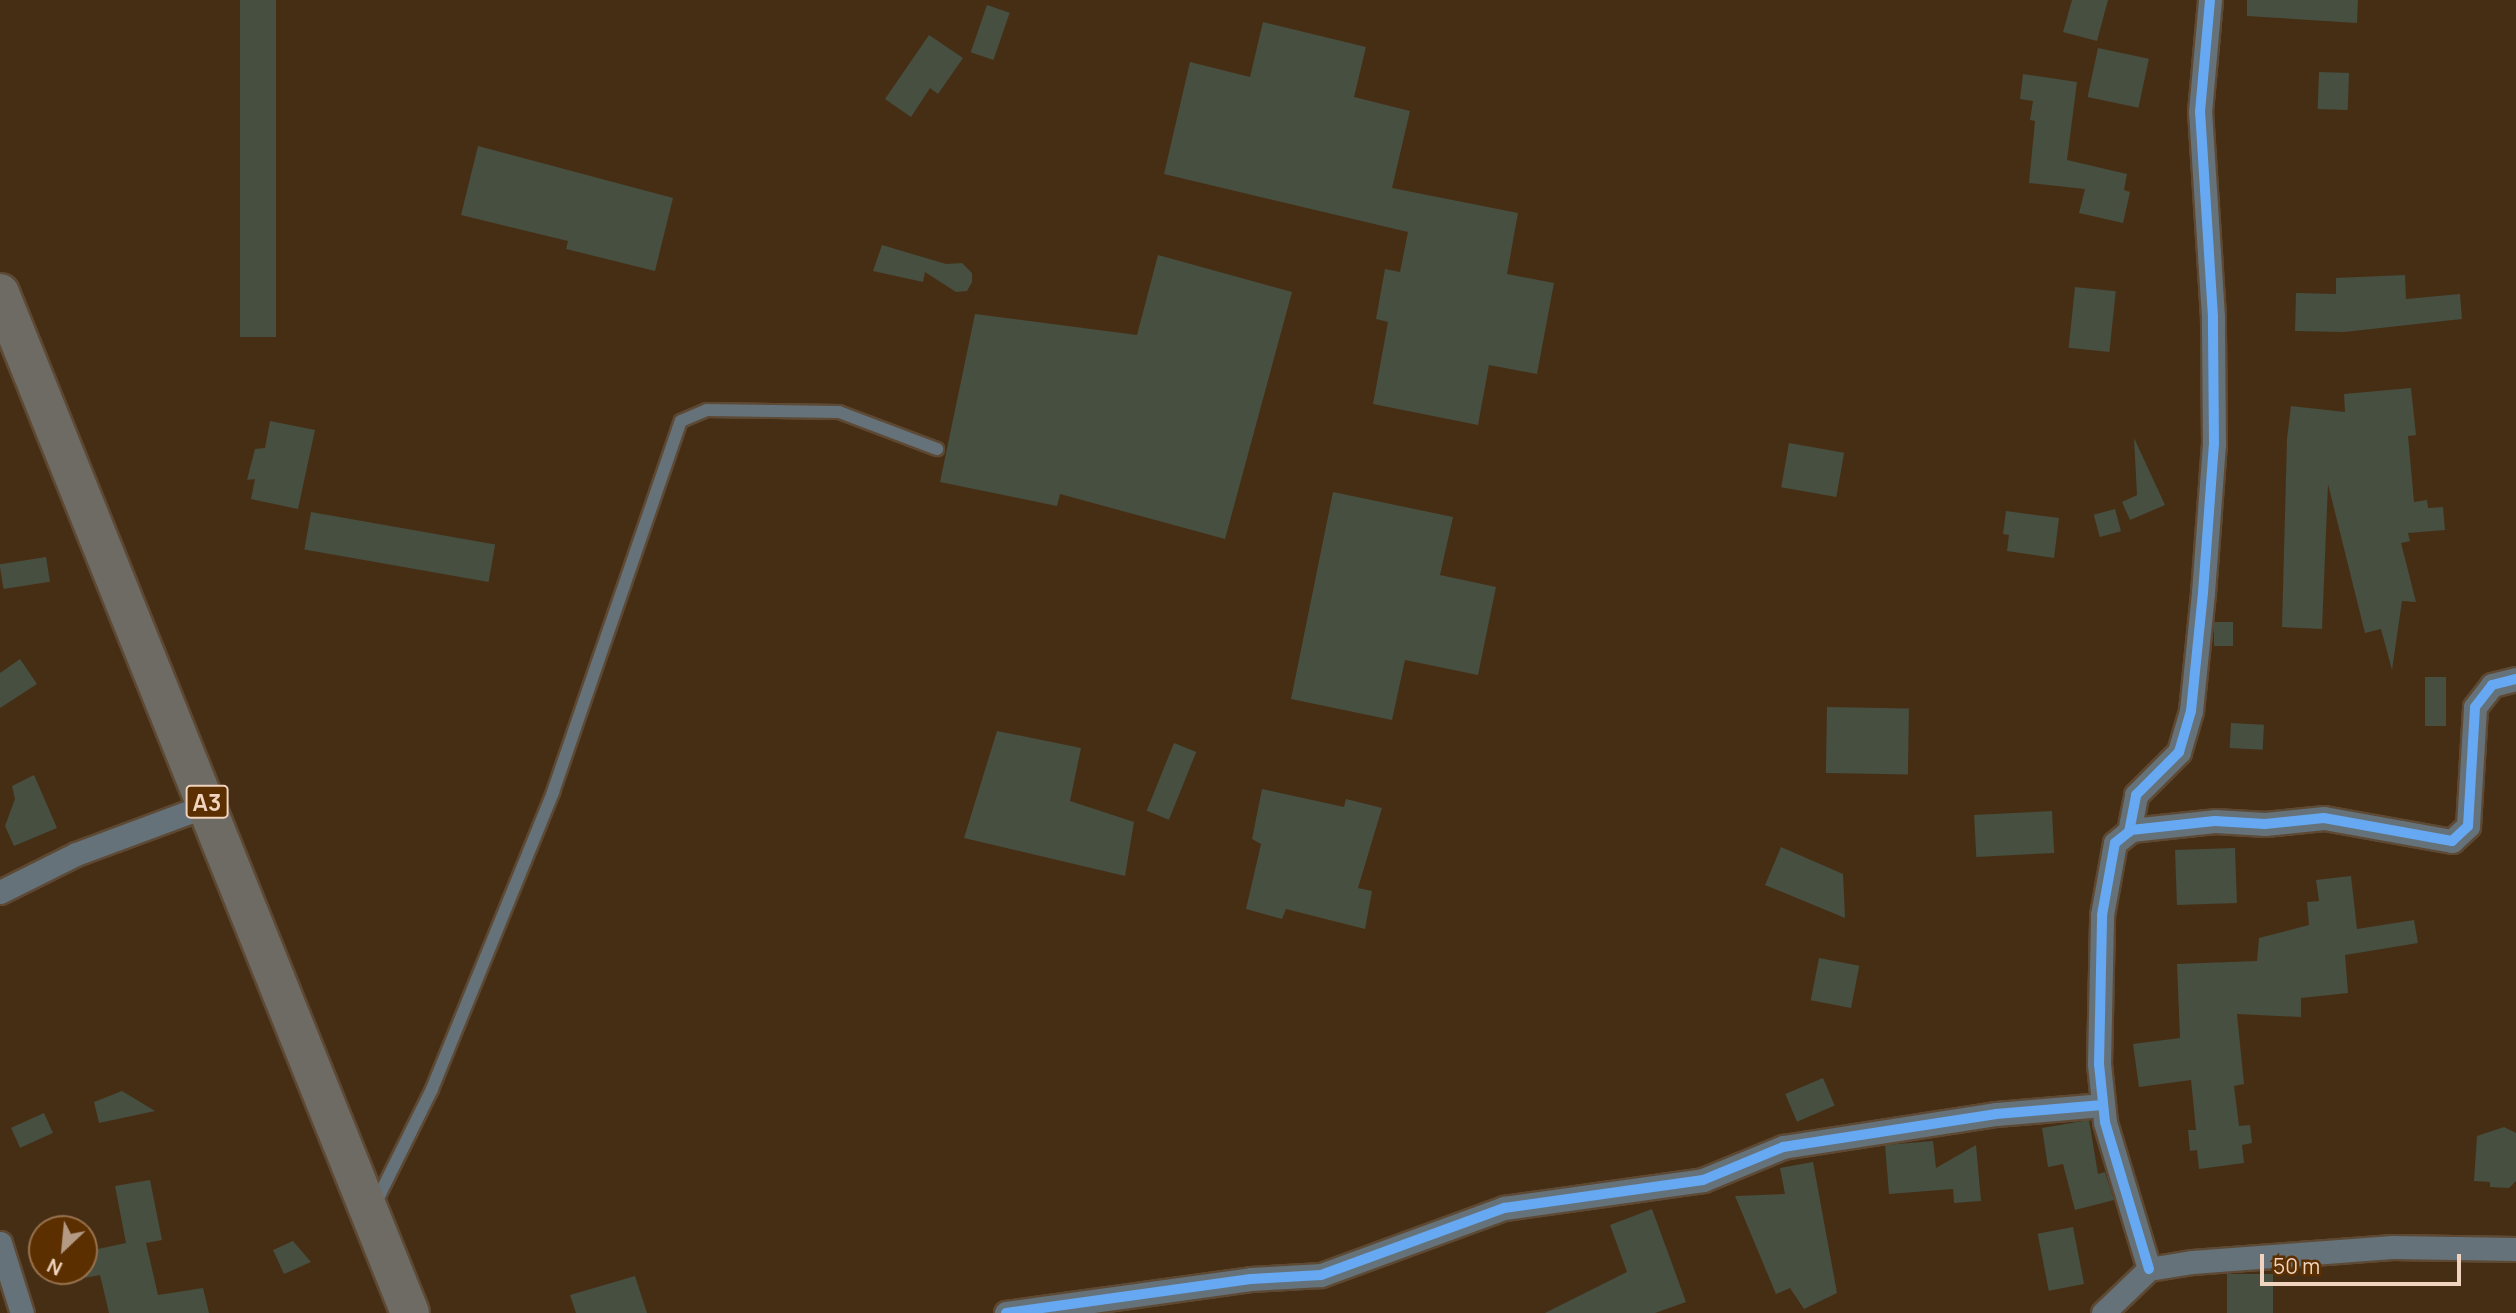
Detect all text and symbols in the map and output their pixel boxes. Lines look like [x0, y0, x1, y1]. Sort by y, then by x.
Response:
road number: A3 [184, 782, 230, 822]
north arrow [28, 1215, 98, 1285]
scale bar [2264, 1240, 2465, 1284]
text: N [43, 1252, 67, 1282]
text: 50 m [2273, 1252, 2320, 1280]

